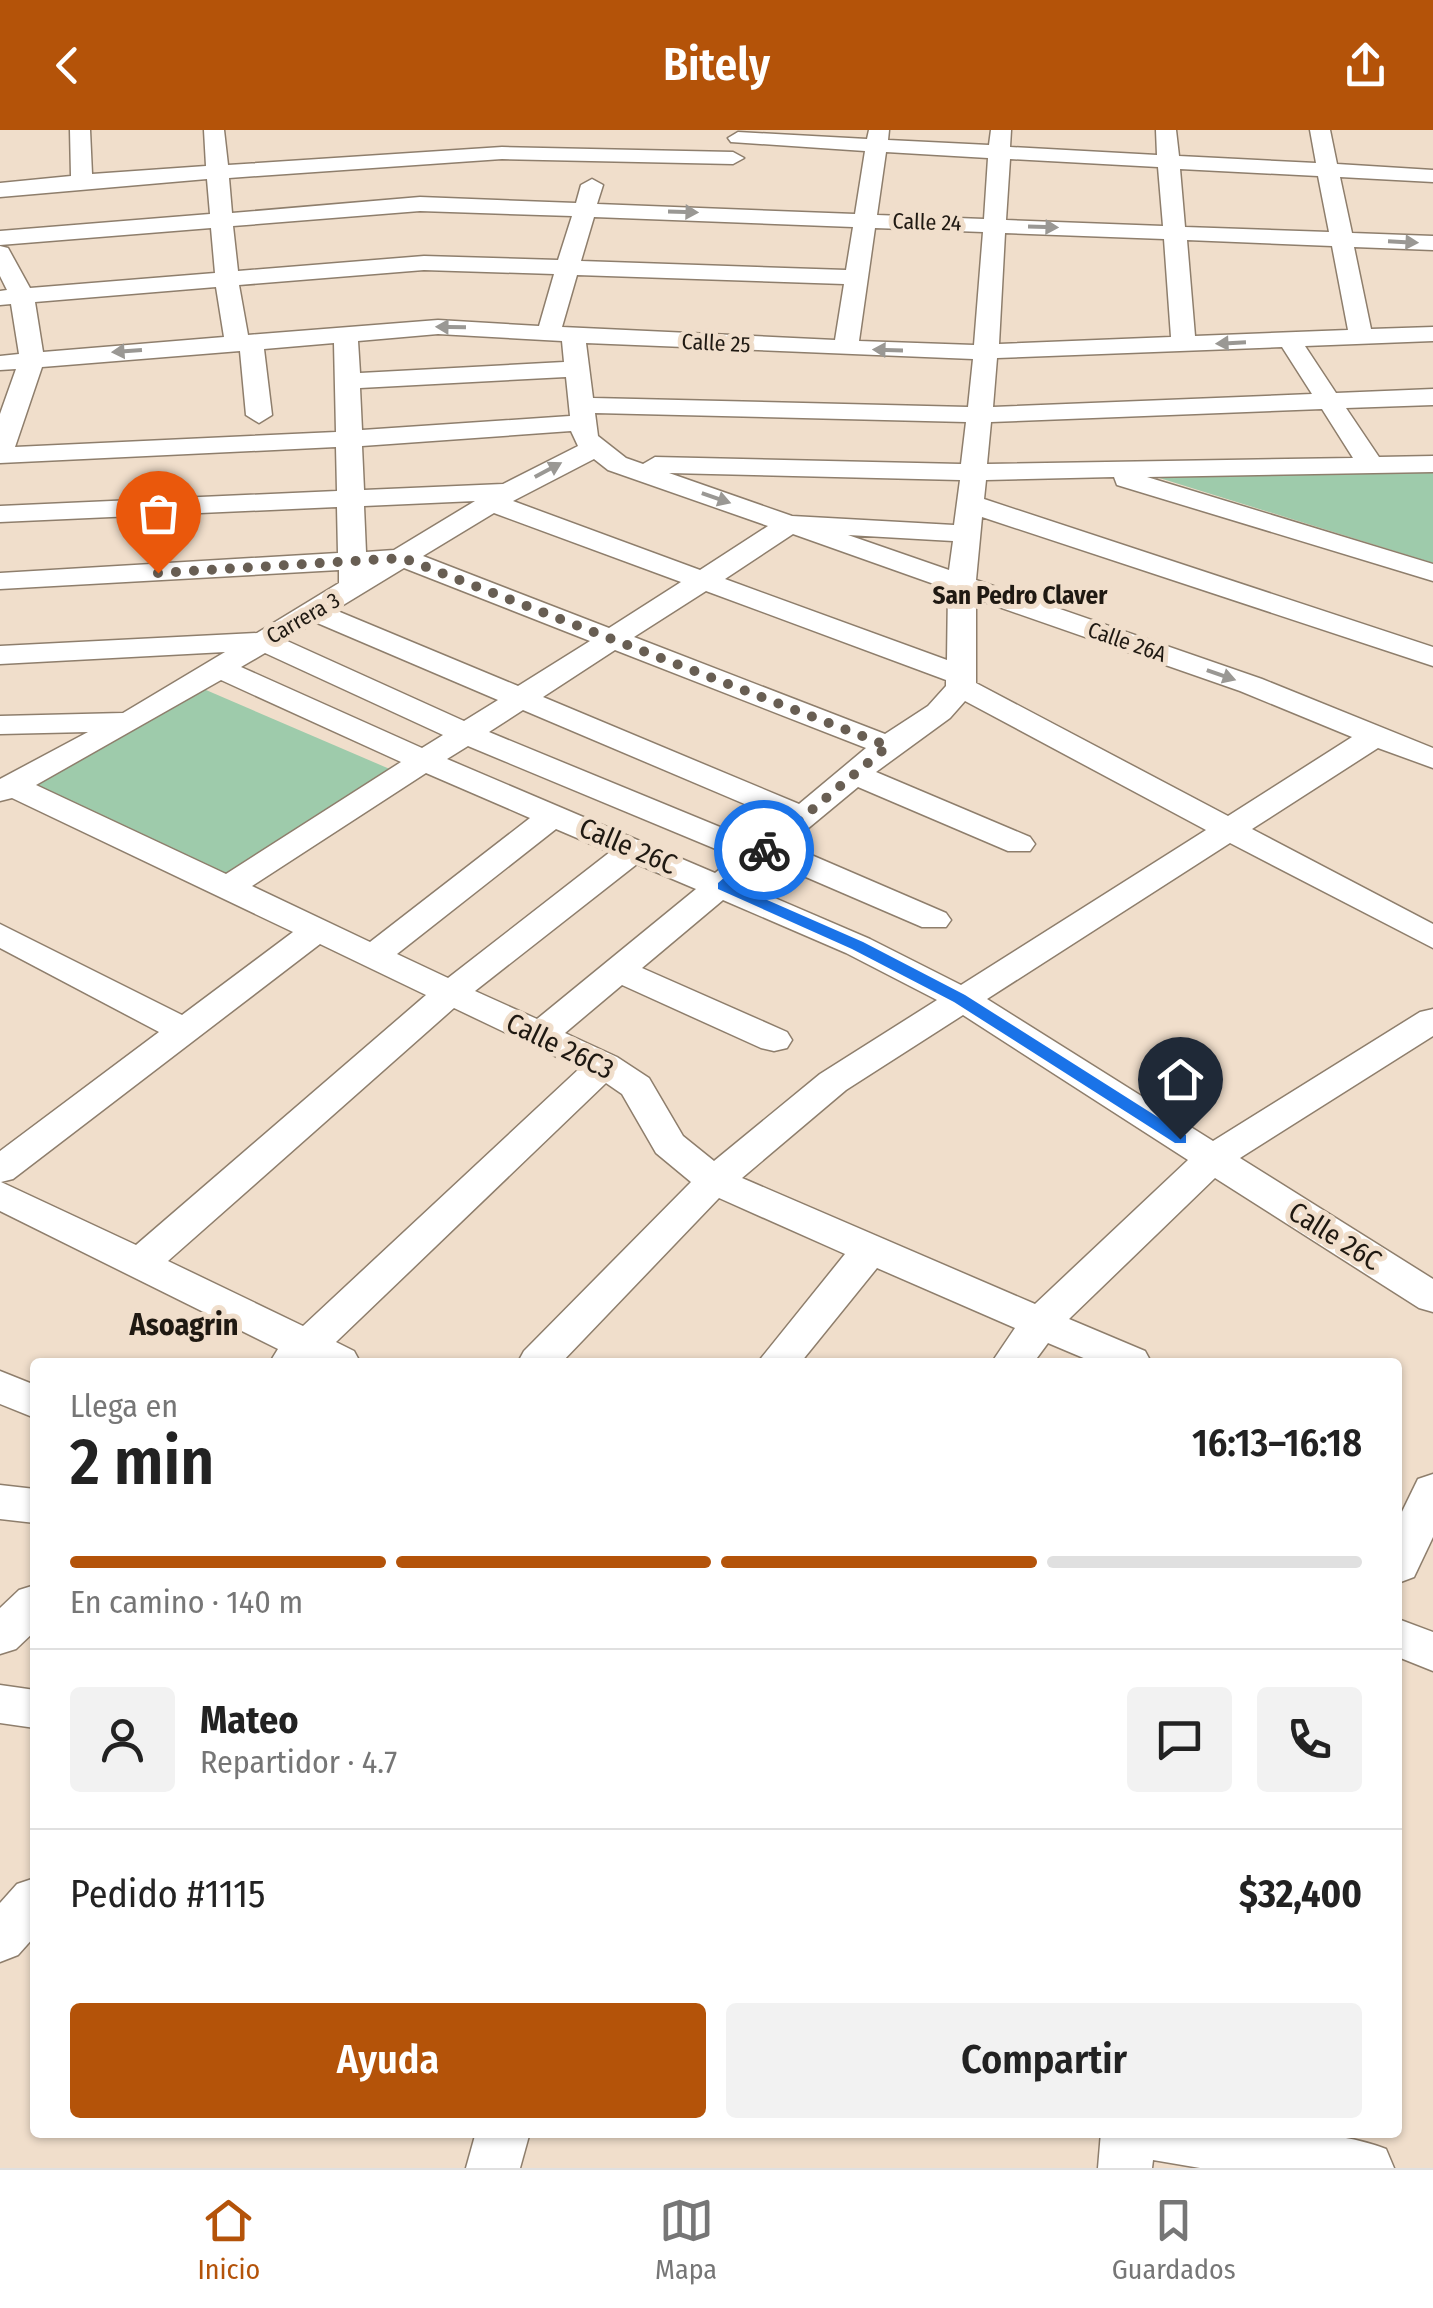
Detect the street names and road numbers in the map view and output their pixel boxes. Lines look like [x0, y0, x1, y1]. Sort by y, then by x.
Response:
street label: Calle 24 [892, 207, 962, 237]
street label: Calle 25 [681, 328, 751, 358]
street label: Carrera 3 [262, 586, 344, 650]
street label: Calle 26A [1084, 616, 1170, 668]
street label: Calle 26C [574, 811, 682, 881]
street label: Calle 26C3 [501, 1006, 619, 1086]
street label: Calle 26C [1283, 1195, 1387, 1277]

